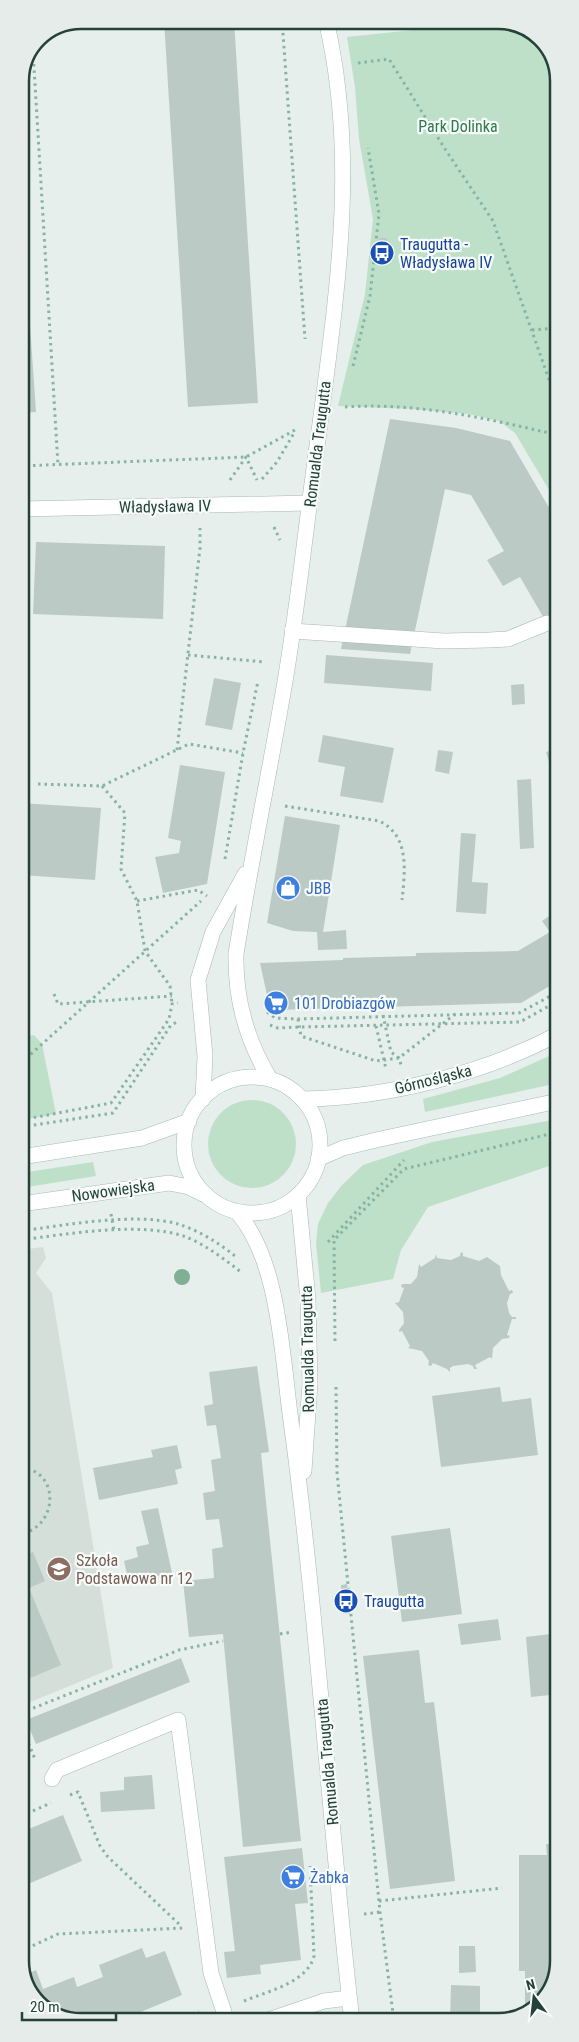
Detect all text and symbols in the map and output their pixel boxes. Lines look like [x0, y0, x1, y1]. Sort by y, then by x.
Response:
park label: Park Dolinka [418, 117, 498, 136]
place label: Traugutta - Władysława IV [400, 235, 492, 272]
bus stop icon: Traugutta - Władysława IV [369, 240, 395, 266]
street label: Romualda Traugutta [300, 380, 335, 508]
street label: Władysława IV [119, 496, 211, 517]
shop icon: JBB [275, 875, 301, 901]
place label: JBB [306, 879, 331, 898]
supermarket icon: 101 Drobiazgów [263, 990, 289, 1016]
place label: 101 Drobiazgów [294, 994, 396, 1013]
street label: Górnośląska [393, 1061, 474, 1098]
street label: Nowowiejska [70, 1175, 156, 1206]
street label: Romualda Traugutta [297, 1285, 318, 1413]
place label: Szkoła Podstawowa nr 12 [76, 1551, 193, 1588]
school or university icon: Szkoła Podstawowa nr 12 [46, 1556, 72, 1582]
bus stop icon: Traugutta [333, 1588, 359, 1614]
place label: Traugutta [364, 1592, 424, 1611]
street label: Romualda Traugutta [312, 1698, 342, 1826]
supermarket icon: Żabka [280, 1864, 306, 1890]
place label: Żabka [310, 1868, 349, 1887]
north arrow [509, 1972, 559, 2022]
text: N [524, 1976, 537, 1993]
scale bar [22, 1990, 116, 2022]
text: 20 m [30, 1998, 60, 2016]

